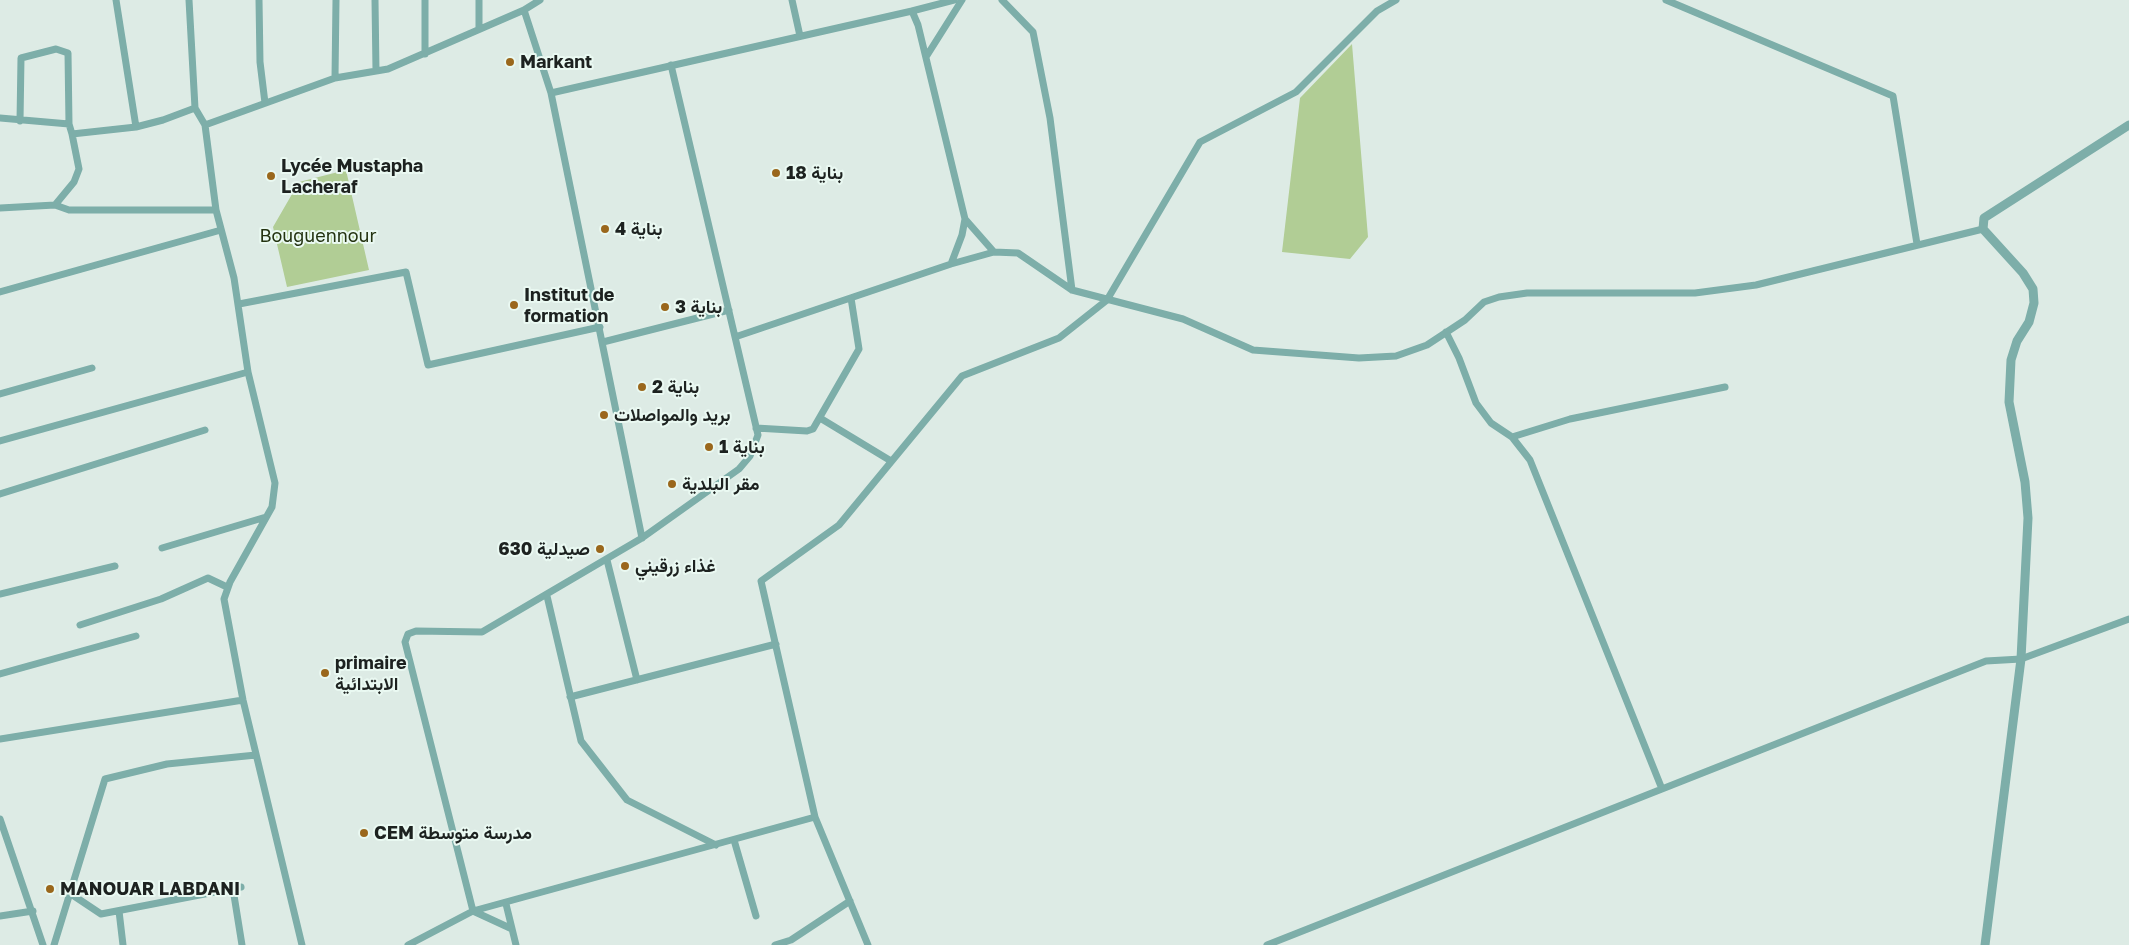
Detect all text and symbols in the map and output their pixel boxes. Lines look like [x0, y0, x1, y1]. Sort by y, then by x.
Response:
place label: Markant [520, 51, 592, 73]
marker: Markant [504, 56, 516, 68]
place label: Lycée Mustapha Lacheraf [281, 155, 423, 198]
place label: بناية 18 [786, 162, 843, 184]
marker: بناية 18 [770, 167, 782, 179]
marker: Lycée Mustapha Lacheraf [265, 170, 277, 182]
place label: بناية 4 [615, 218, 663, 240]
marker: بناية 4 [599, 223, 611, 235]
park label: Bouguennour [260, 225, 376, 247]
place label: Institut de formation [524, 284, 614, 326]
place label: بناية 3 [675, 296, 722, 318]
marker: Institut de formation [508, 299, 520, 311]
marker: بناية 3 [659, 301, 671, 313]
place label: بناية 2 [652, 376, 699, 398]
marker: بناية 2 [636, 381, 648, 393]
place label: بريد والمواصلات [614, 404, 731, 426]
marker: بريد والمواصلات [598, 409, 610, 421]
place label: بناية 1 [719, 436, 765, 458]
marker: بناية 1 [703, 441, 715, 453]
place label: مقر البلدية [682, 473, 760, 495]
marker: مقر البلدية [666, 478, 678, 490]
place label: صيدلية 630 [498, 538, 590, 560]
marker: صيدلية 630 [594, 543, 606, 555]
place label: غذاء زرقيني [635, 555, 716, 577]
marker: غذاء زرقيني [619, 560, 631, 572]
place label: primaire الابتدائية [335, 652, 407, 694]
marker: primaire الابتدائية [319, 667, 331, 679]
place label: CEM مدرسة متوسطة [374, 822, 532, 844]
marker: CEM مدرسة متوسطة [358, 827, 370, 839]
place label: MANOUAR LABDANI [60, 878, 240, 900]
marker: MANOUAR LABDANI [44, 883, 56, 895]

